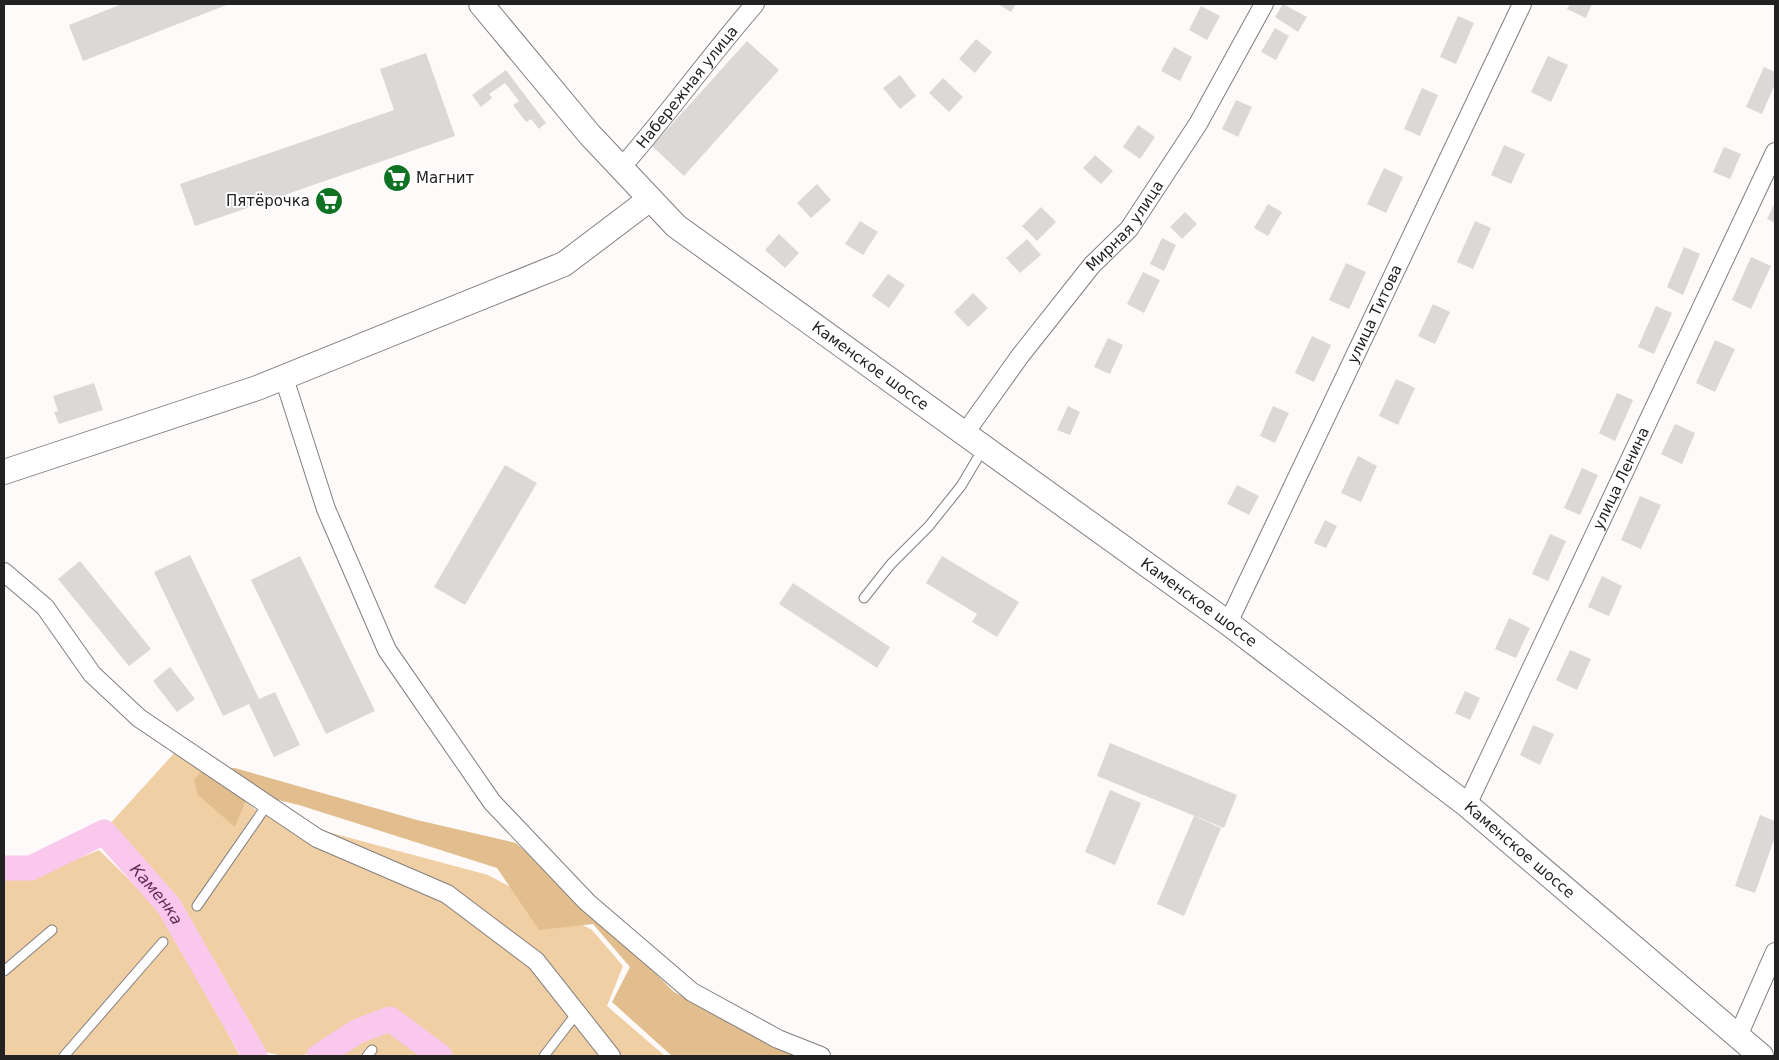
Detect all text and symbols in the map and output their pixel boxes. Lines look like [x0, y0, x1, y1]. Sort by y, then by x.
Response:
street label: Набережная улица [633, 22, 742, 152]
supermarket icon: Магнит [382, 163, 412, 193]
place label: Магнит [416, 169, 475, 187]
street label: Мирная улица [1082, 177, 1167, 275]
supermarket icon: Пятёрочка [314, 186, 344, 216]
place label: Пятёрочка [226, 192, 310, 210]
street label: улица Титова [1344, 262, 1406, 366]
street label: Каменское шоссе [808, 318, 932, 414]
street label: улица Ленина [1589, 424, 1653, 533]
street label: Каменское шоссе [1137, 554, 1261, 651]
street label: Каменское шоссе [1461, 798, 1578, 902]
water label: Каменка [126, 860, 187, 928]

